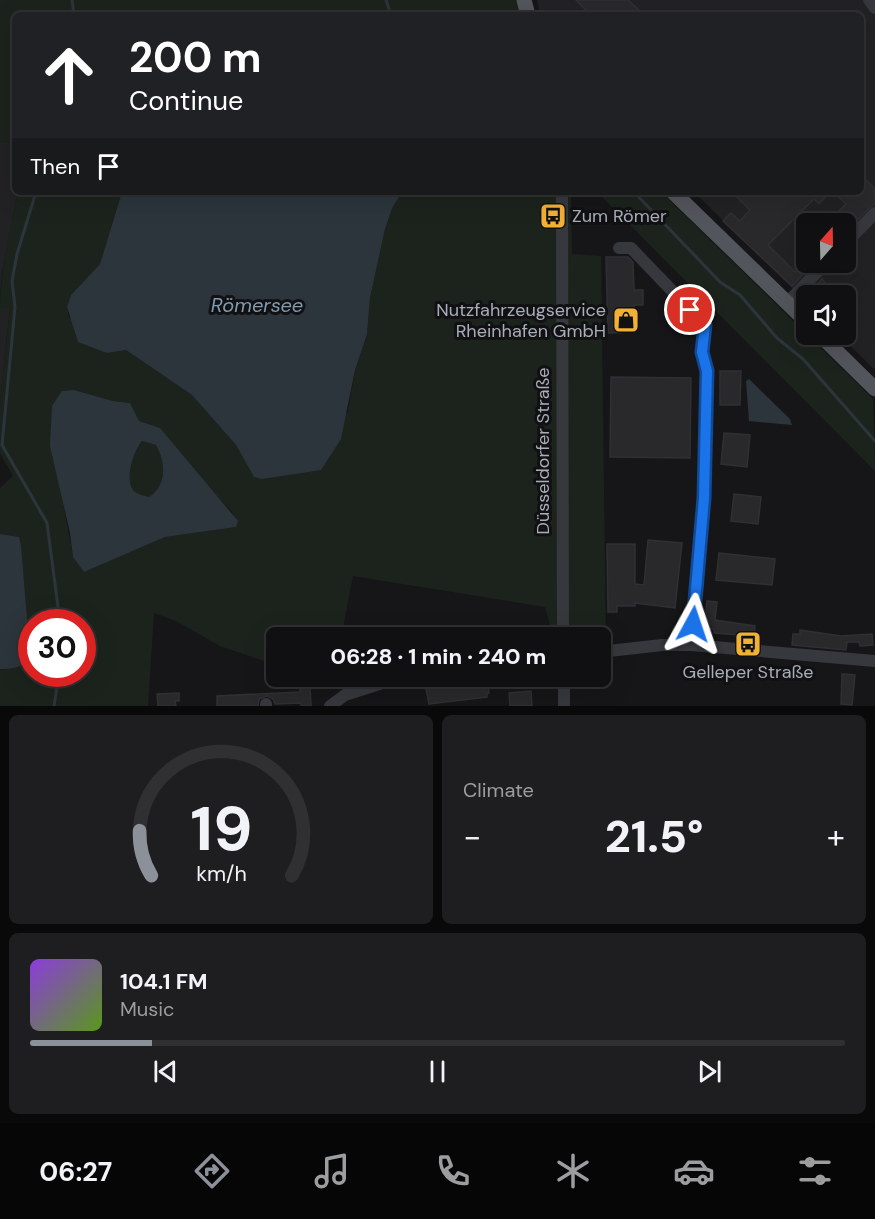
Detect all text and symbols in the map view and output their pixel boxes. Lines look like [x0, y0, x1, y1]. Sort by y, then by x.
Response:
text: 200 m [129, 30, 262, 85]
icon: ahead [30, 36, 108, 114]
text: Continue [129, 83, 243, 118]
icon: arrive [92, 150, 125, 183]
text: Then [30, 152, 80, 181]
bus stop icon: Zum Römer [538, 201, 568, 231]
place label: Zum Römer [572, 204, 667, 228]
north arrow [796, 213, 856, 273]
map controls [796, 213, 856, 345]
pin [664, 284, 715, 335]
button: sound [796, 285, 856, 345]
water label: Römersee [211, 292, 303, 318]
icon: arrive [673, 293, 706, 326]
place label: Nutzfahrzeugservice Rheinhafen GmbH [436, 298, 606, 343]
shop icon: Nutzfahrzeugservice Rheinhafen GmbH [611, 305, 641, 335]
street label: Düsseldorfer Straße [531, 368, 555, 534]
position arrow [661, 592, 725, 656]
speed limit sign: 30 [18, 609, 96, 687]
bus stop icon: Gelleper Straße [733, 629, 763, 659]
text: 06:28 · 1 min · 240 m [331, 642, 546, 671]
place label: Gelleper Straße [683, 660, 813, 684]
text: Climate [463, 777, 534, 803]
text: 19 [190, 788, 252, 869]
text: 21.5° [605, 807, 703, 866]
text: − [463, 815, 481, 858]
text: + [827, 815, 845, 858]
text: km/h [196, 861, 246, 889]
text: 104.1 FM [120, 967, 208, 996]
text: Music [120, 996, 175, 1022]
icon: previous [149, 1055, 182, 1088]
icon: pause [421, 1055, 454, 1088]
icon: next [693, 1055, 726, 1088]
icon: directions [191, 1150, 233, 1192]
icon: music [311, 1150, 353, 1192]
icon: phone [432, 1150, 474, 1192]
icon: climate [552, 1150, 594, 1192]
icon: car [673, 1150, 715, 1192]
icon: filters [794, 1150, 836, 1192]
text: 06:27 [39, 1154, 112, 1189]

